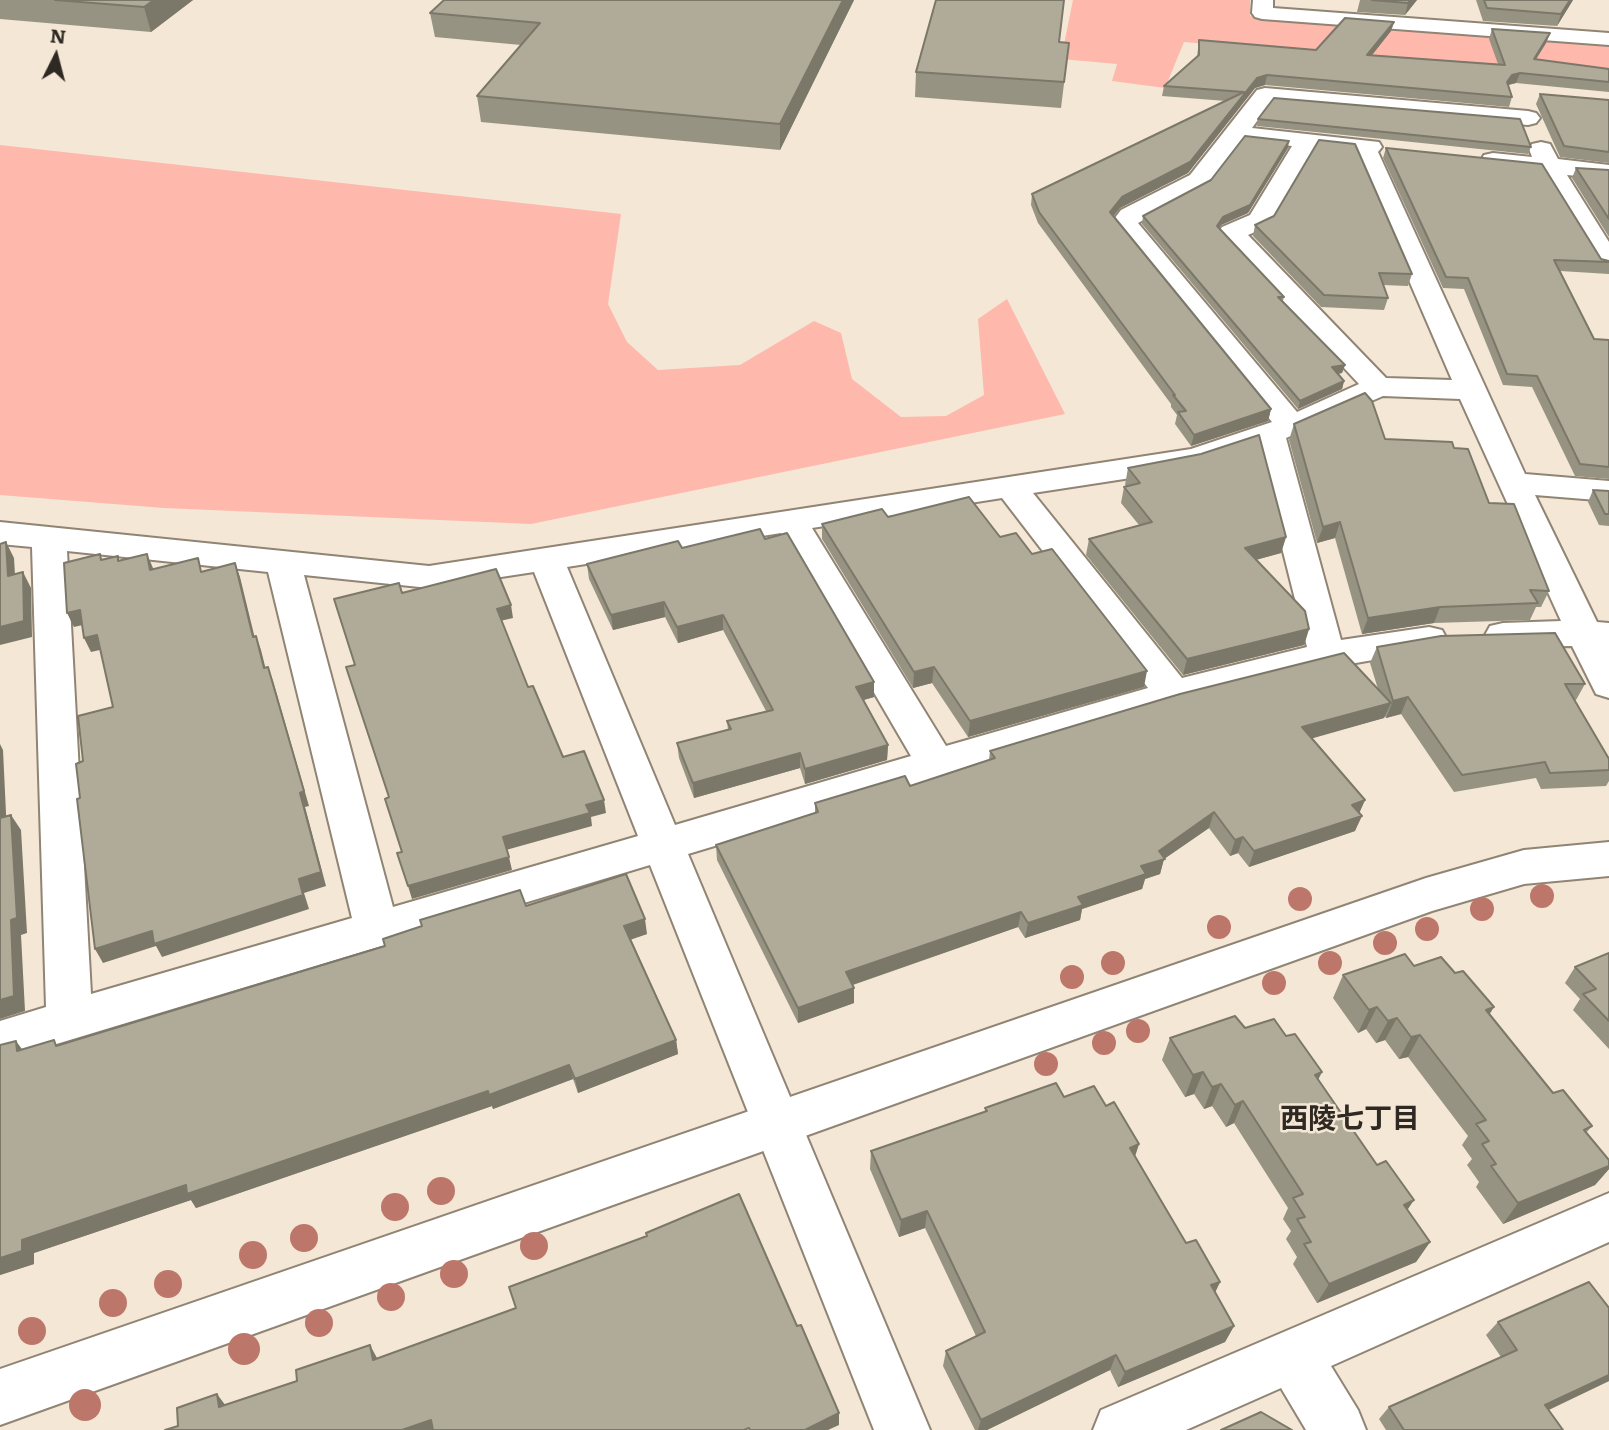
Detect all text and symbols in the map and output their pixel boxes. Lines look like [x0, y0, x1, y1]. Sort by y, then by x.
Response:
text: N [49, 20, 68, 50]
north arrow [21, 21, 91, 91]
district label: 西陵七丁目 [1280, 1103, 1420, 1137]

